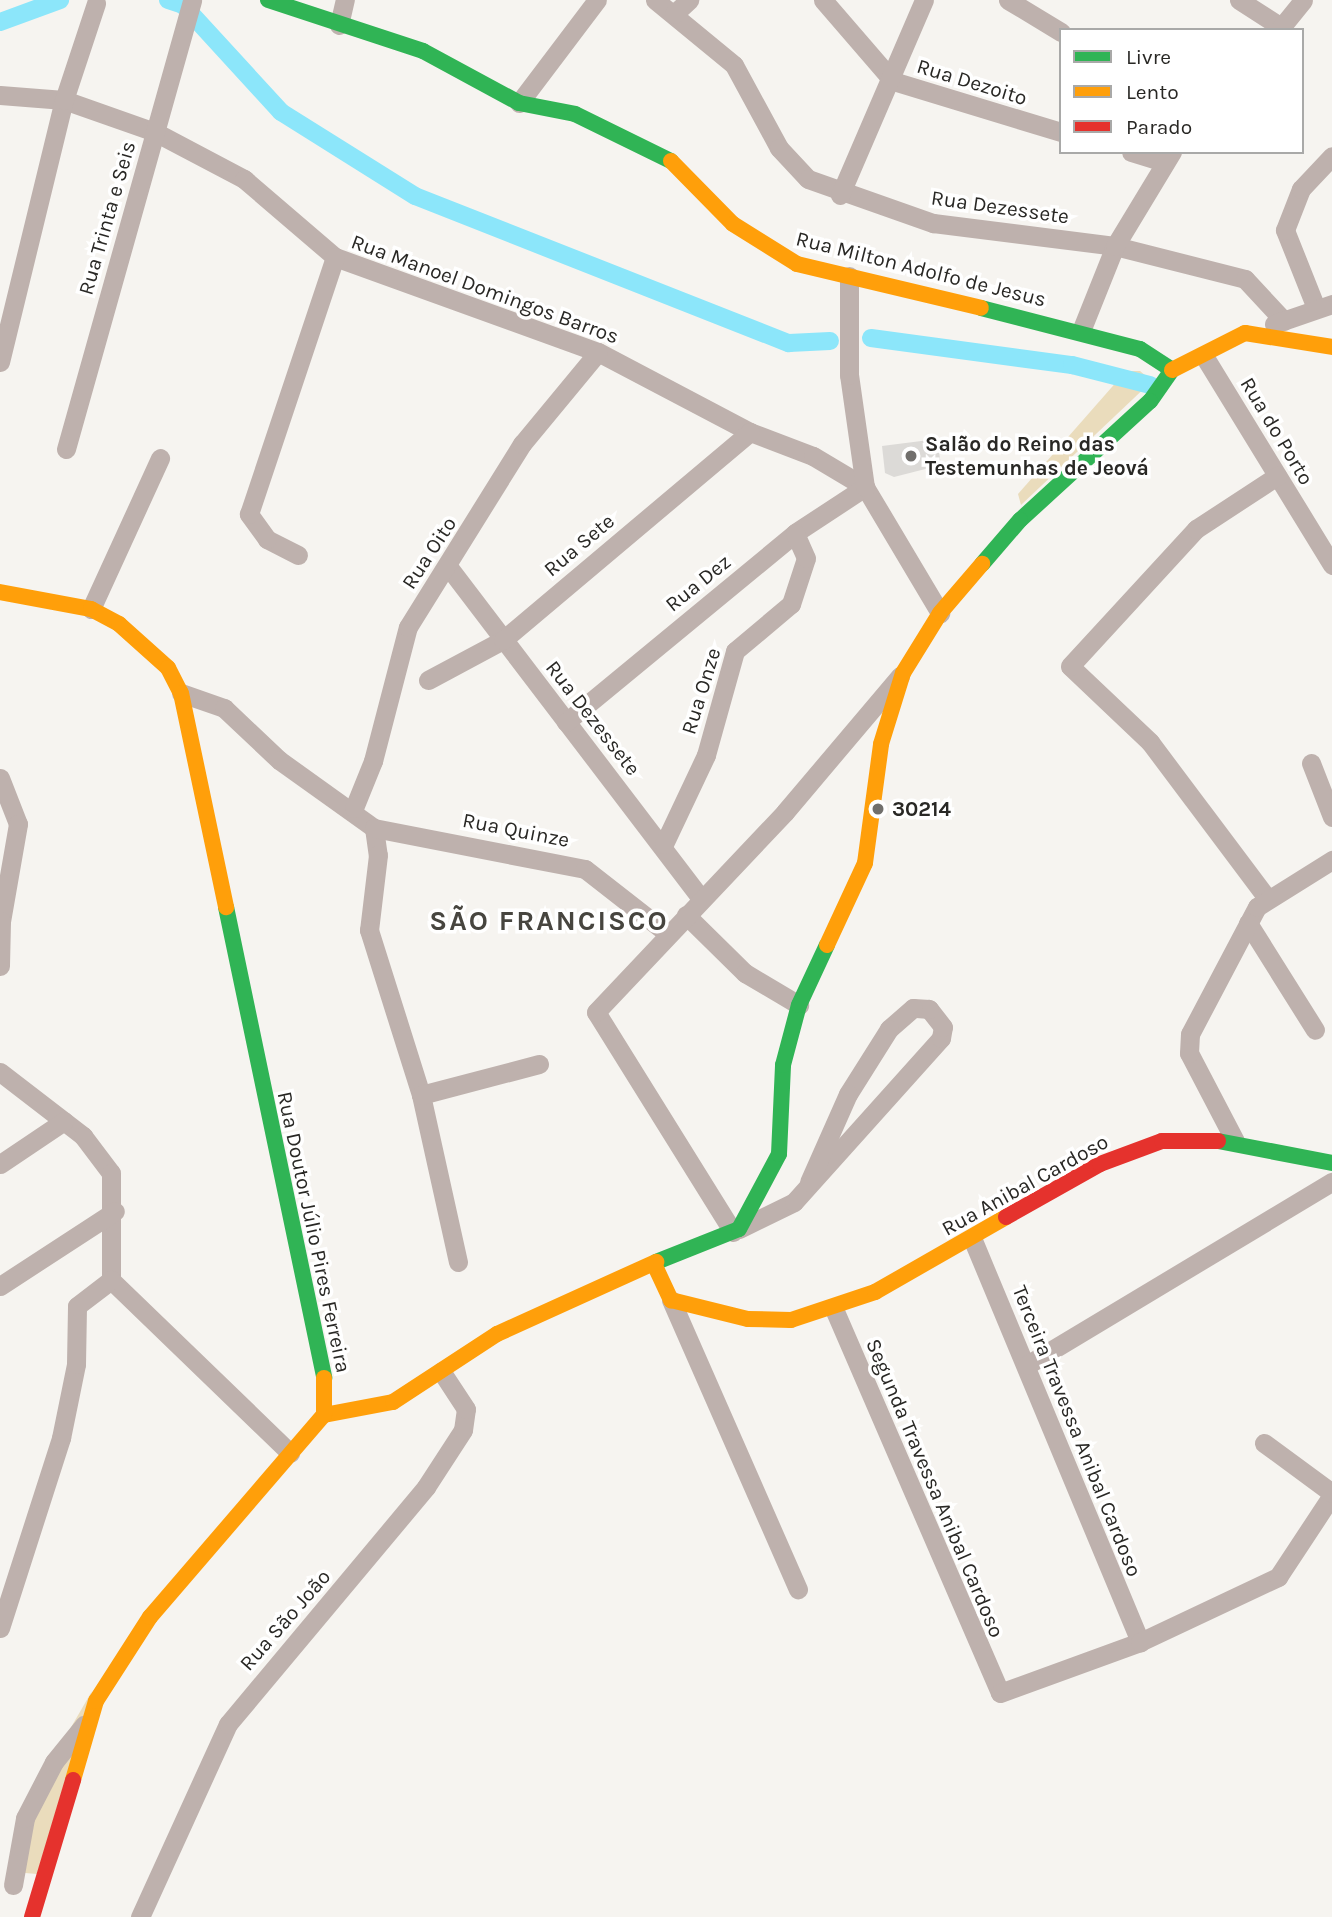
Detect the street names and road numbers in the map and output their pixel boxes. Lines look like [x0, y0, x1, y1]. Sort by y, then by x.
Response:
street label: Rua Dezoito [914, 53, 1030, 111]
street label: Rua Trinta e Seis [73, 138, 141, 298]
street label: Rua Dezessete [929, 185, 1071, 229]
street label: Rua Milton Adolfo de Jesus [793, 226, 1049, 312]
street label: Rua Manoel Domingos Barros [348, 229, 622, 349]
street label: Rua do Porto [1235, 373, 1319, 489]
street label: Rua Sete [539, 508, 619, 582]
street label: Rua Oito [396, 512, 462, 594]
street label: Rua Dez [660, 549, 736, 617]
street label: Rua Onze [676, 645, 726, 737]
street label: Rua Dezessete [540, 655, 646, 781]
street label: Rua Quinze [460, 807, 572, 853]
street label: Rua Doutor Júlio Pires Ferreira [272, 1089, 356, 1375]
street label: Rua Anibal Cardoso [937, 1129, 1113, 1241]
street label: Terceira Travessa Anibal Cardoso [1007, 1282, 1147, 1580]
street label: Segunda Travessa Anibal Cardoso [860, 1335, 1010, 1641]
street label: Rua São João [234, 1564, 336, 1676]

